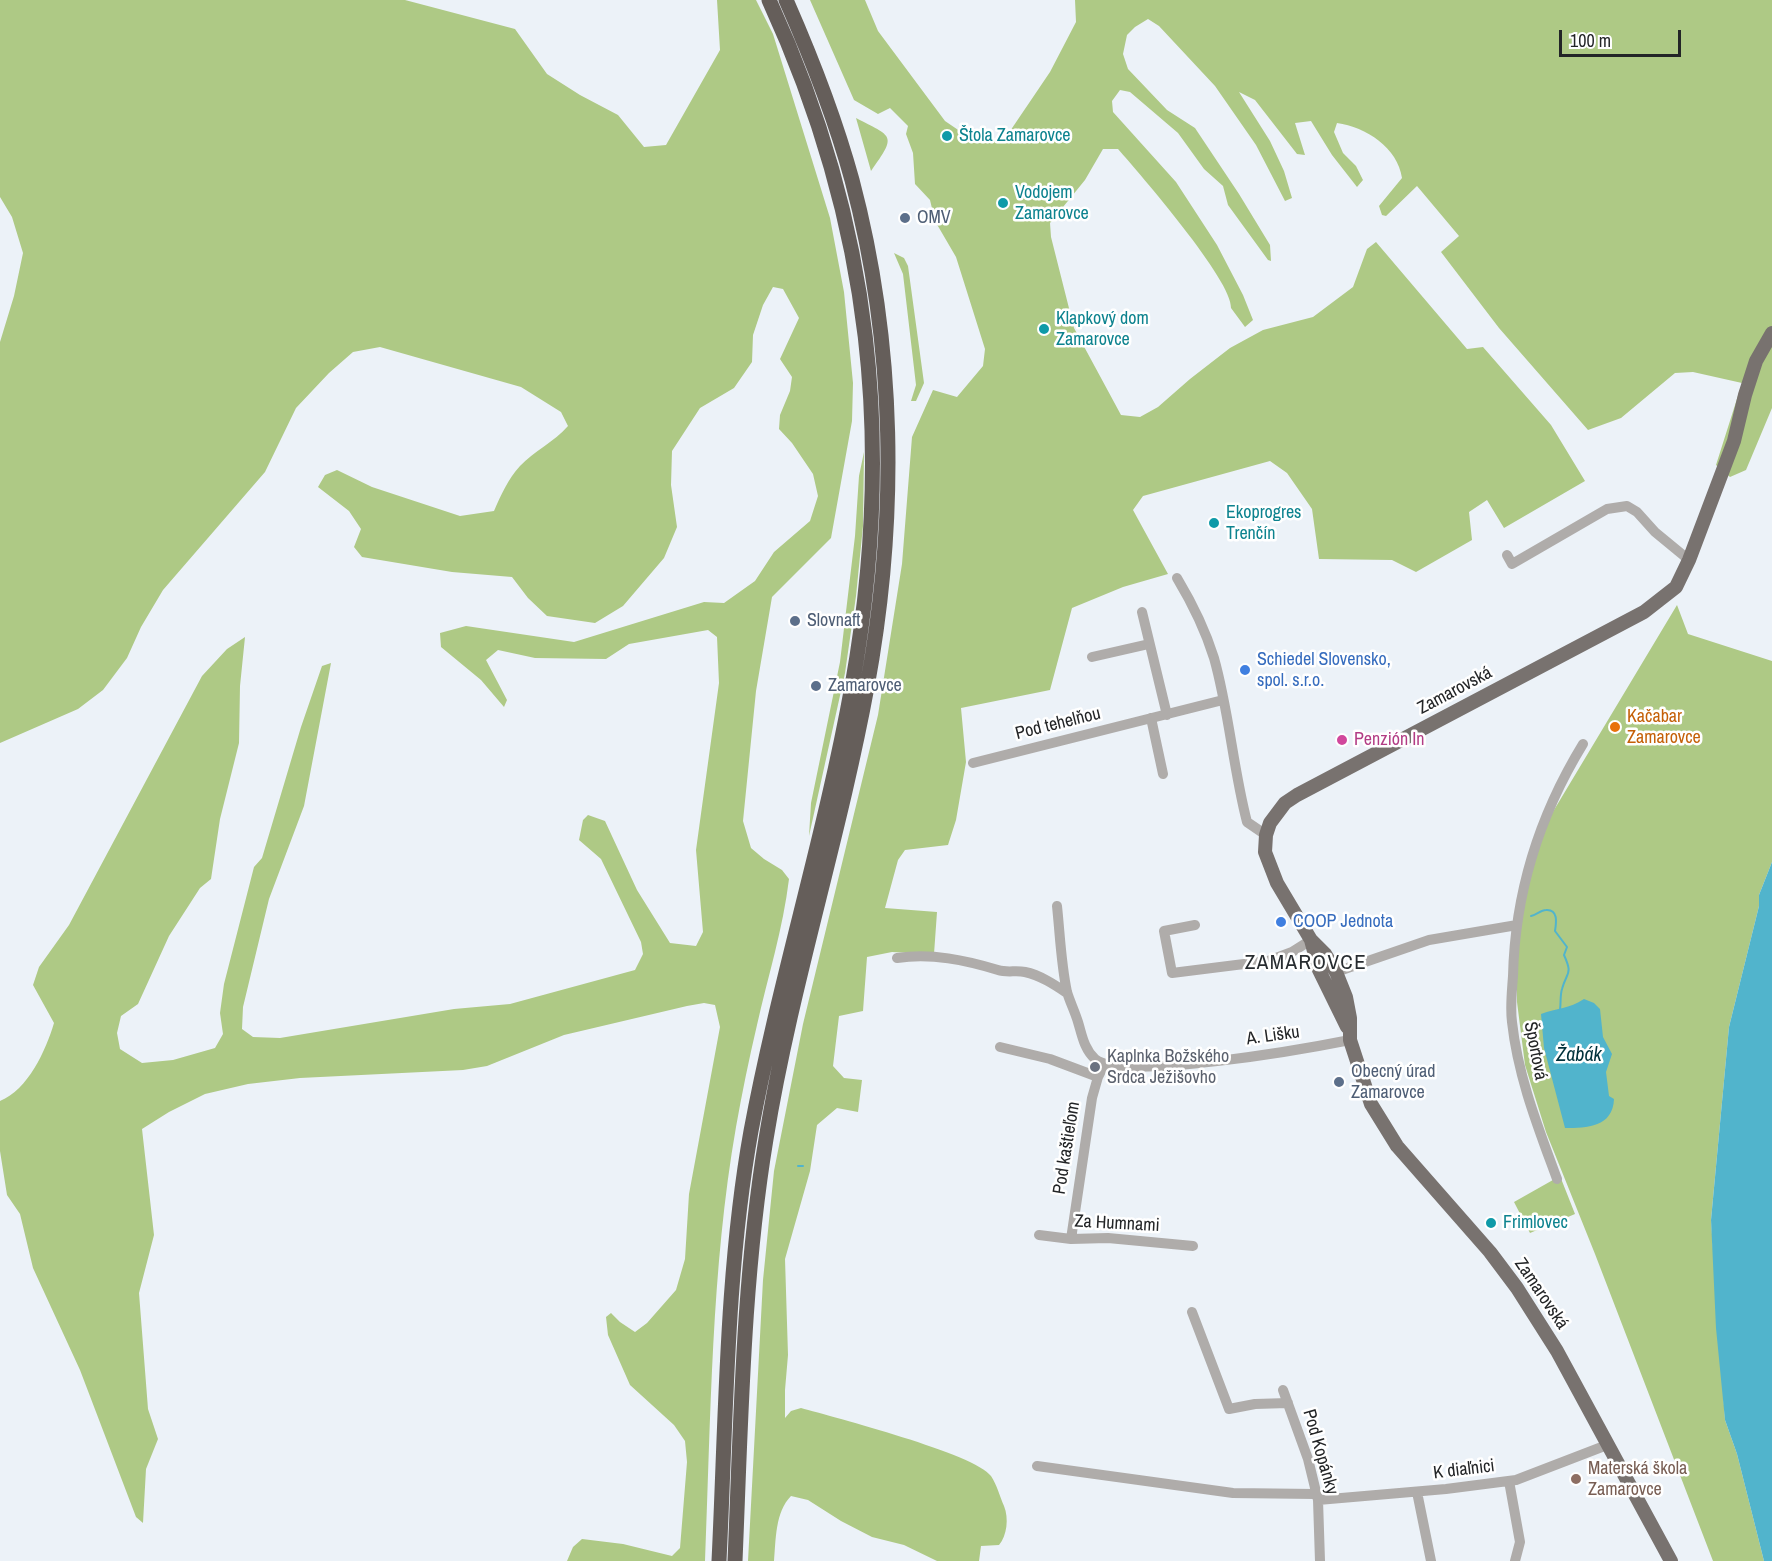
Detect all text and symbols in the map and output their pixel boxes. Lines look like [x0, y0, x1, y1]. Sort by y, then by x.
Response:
scale bar [1562, 18, 1684, 56]
text: 100 m [1570, 28, 1611, 53]
place label: Štola Zamarovce [959, 125, 1071, 147]
marker: Štola Zamarovce [940, 129, 954, 143]
place label: Vodojem Zamarovce [1015, 182, 1089, 224]
marker: Vodojem Zamarovce [996, 196, 1010, 210]
place label: OMV [917, 207, 951, 229]
marker: OMV [898, 211, 912, 225]
place label: Klapkový dom Zamarovce [1056, 308, 1149, 350]
marker: Klapkový dom Zamarovce [1037, 322, 1051, 336]
place label: Ekoprogres Trenčín [1226, 502, 1301, 544]
marker: Ekoprogres Trenčín [1207, 516, 1221, 530]
place label: Slovnaft [807, 610, 860, 632]
marker: Slovnaft [788, 614, 802, 628]
place label: Schiedel Slovensko, spol. s.r.o. [1257, 649, 1391, 692]
street label: Zamarovská [1414, 662, 1496, 720]
marker: Schiedel Slovensko, spol. s.r.o. [1238, 663, 1252, 677]
place label: Zamarovce [828, 675, 902, 697]
marker: Zamarovce [809, 679, 823, 693]
street label: Pod tehelňou [1013, 703, 1103, 745]
place label: Kačabar Zamarovce [1627, 706, 1701, 748]
marker: Kačabar Zamarovce [1608, 720, 1622, 734]
place label: Penzión In [1354, 729, 1425, 751]
marker: Penzión In [1335, 733, 1349, 747]
place label: COOP Jednota [1293, 911, 1393, 933]
marker: COOP Jednota [1274, 915, 1288, 929]
district label: ZAMAROVCE [1245, 950, 1367, 976]
street label: Športová [1519, 1020, 1551, 1082]
street label: A. Lišku [1245, 1022, 1301, 1050]
water label: Žabák [1556, 1044, 1602, 1068]
place label: Kaplnka Božského Srdca Ježišovho [1107, 1046, 1229, 1088]
marker: Kaplnka Božského Srdca Ježišovho [1088, 1060, 1102, 1074]
place label: Obecný úrad Zamarovce [1351, 1061, 1436, 1104]
marker: Obecný úrad Zamarovce [1332, 1075, 1346, 1089]
street label: Pod kaštieľom [1049, 1100, 1085, 1196]
street label: Za Humnami [1074, 1211, 1160, 1237]
place label: Frimlovec [1503, 1212, 1568, 1234]
marker: Frimlovec [1484, 1216, 1498, 1230]
street label: Zamarovská [1509, 1254, 1573, 1334]
street label: Pod Kopánky [1298, 1407, 1342, 1497]
street label: K diaľnici [1432, 1456, 1496, 1484]
place label: Materská škola Zamarovce [1588, 1458, 1687, 1500]
marker: Materská škola Zamarovce [1569, 1472, 1583, 1486]

